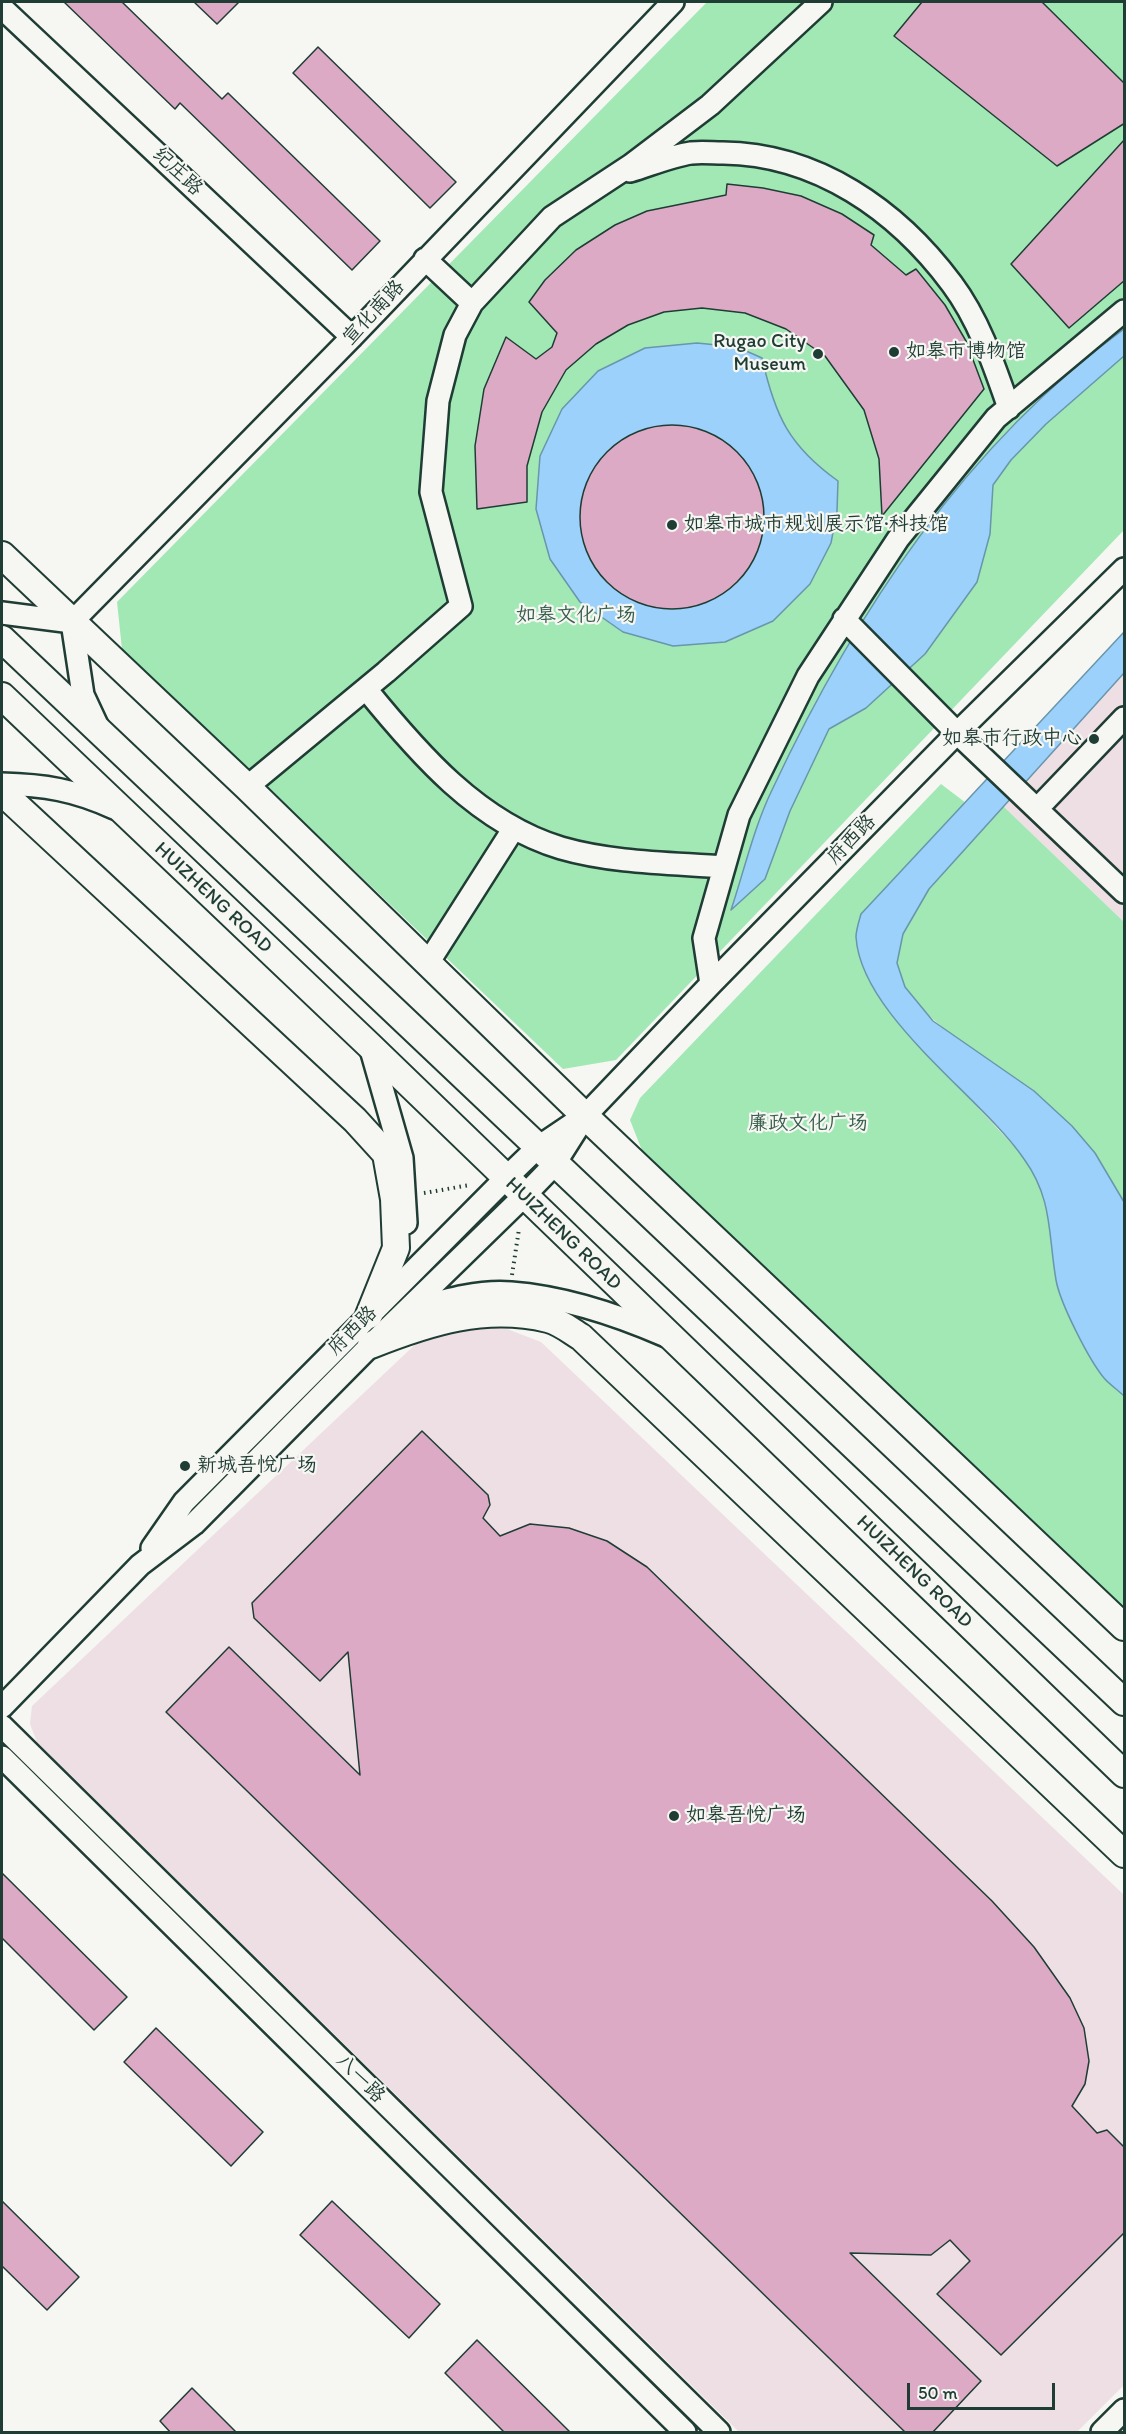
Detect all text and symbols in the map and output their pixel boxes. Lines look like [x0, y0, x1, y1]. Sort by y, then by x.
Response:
street label: 纪庄路 [147, 143, 207, 201]
street label: 宣化南路 [338, 276, 410, 350]
place label: Rugao City Museum [713, 330, 806, 377]
place label: 如皋市博物馆 [906, 340, 1026, 364]
marker: 如皋市博物馆 [887, 345, 901, 359]
marker: Rugao City Museum [811, 347, 825, 361]
place label: 如皋市城市规划展示馆·科技馆 [684, 513, 949, 537]
marker: 如皋市城市规划展示馆·科技馆 [665, 518, 679, 532]
park label: 如皋文化广场 [516, 604, 636, 628]
place label: 如皋市行政中心 [942, 727, 1082, 751]
marker: 如皋市行政中心 [1087, 732, 1101, 746]
street label: 府西路 [823, 810, 881, 870]
street label: HUIZHENG ROAD [149, 837, 277, 959]
park label: 廉政文化广场 [748, 1112, 868, 1136]
street label: HUIZHENG ROAD [500, 1172, 626, 1296]
street label: 府西路 [323, 1301, 383, 1361]
place label: 新城吾悦广场 [197, 1454, 317, 1478]
marker: 新城吾悦广场 [178, 1459, 192, 1473]
street label: HUIZHENG ROAD [851, 1510, 977, 1634]
place label: 如皋吾悦广场 [686, 1804, 806, 1828]
marker: 如皋吾悦广场 [667, 1809, 681, 1823]
street label: 八一路 [330, 2049, 390, 2109]
scale bar [910, 2371, 1058, 2409]
text: 50 m [918, 2382, 958, 2404]

